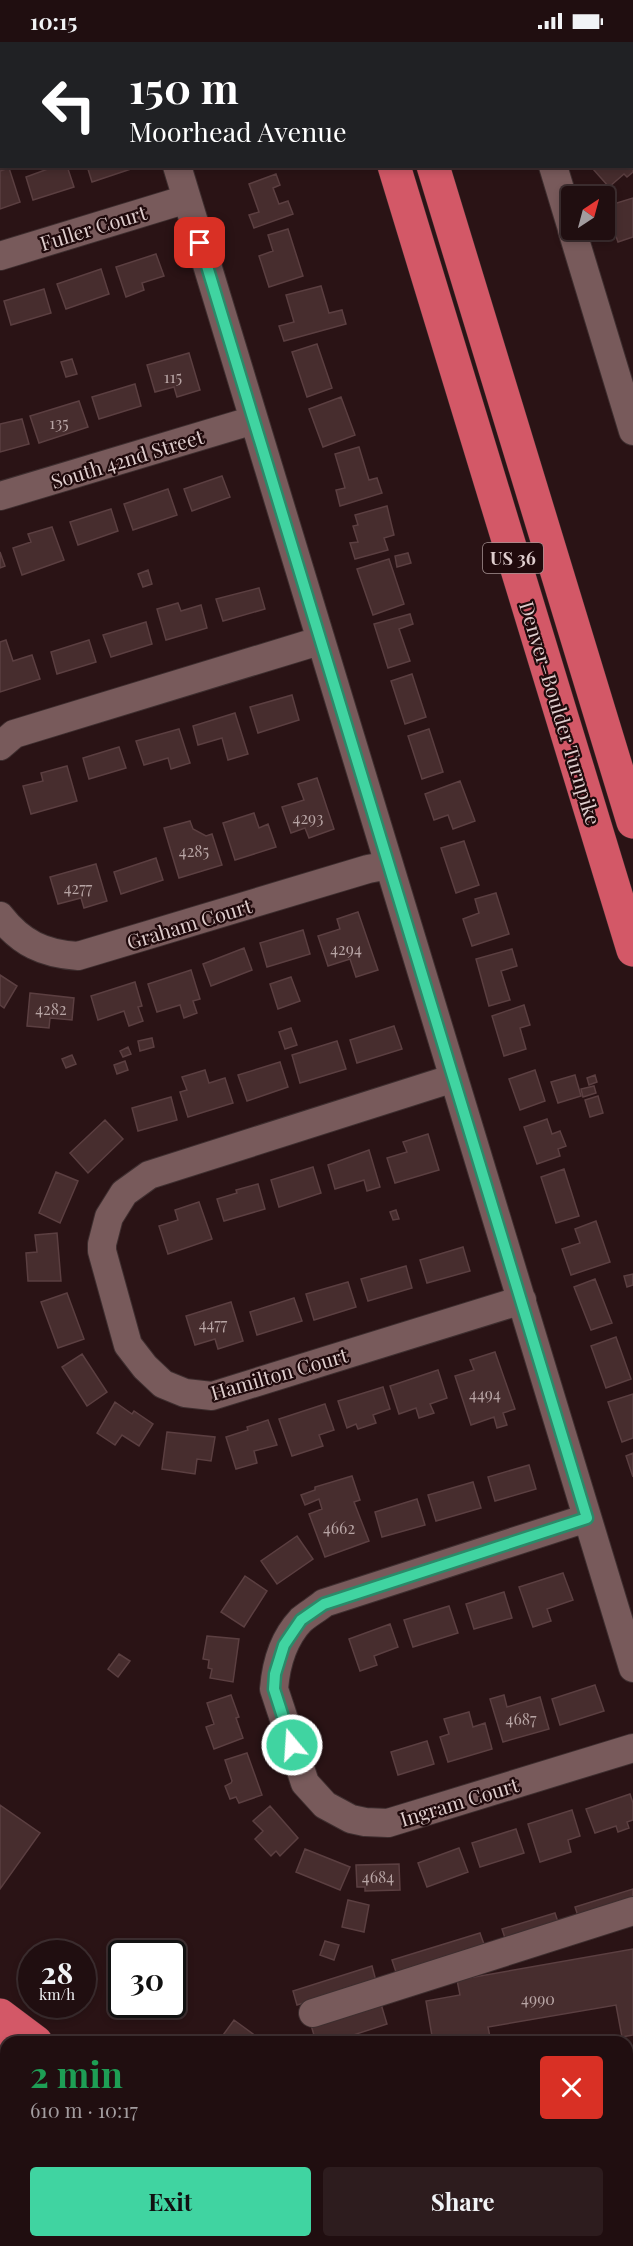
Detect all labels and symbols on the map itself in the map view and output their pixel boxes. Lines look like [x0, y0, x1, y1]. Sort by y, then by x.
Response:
north arrow [561, 186, 615, 240]
street label: Fuller Court [36, 198, 150, 256]
pin [174, 217, 225, 268]
house number: 115 [164, 366, 182, 387]
house number: 135 [49, 412, 69, 433]
street label: South 42nd Street [47, 422, 208, 494]
road number: US 36 [483, 543, 543, 573]
street label: Denver–Boulder Turnpike [514, 598, 608, 828]
house number: 4293 [293, 807, 323, 828]
house number: 4285 [179, 840, 209, 861]
house number: 4277 [64, 877, 93, 898]
street label: Graham Court [123, 891, 256, 955]
house number: 4294 [330, 938, 362, 959]
house number: 4282 [35, 998, 67, 1019]
house number: 4477 [199, 1313, 228, 1334]
street label: Hamilton Court [207, 1340, 352, 1405]
house number: 4494 [469, 1383, 501, 1404]
house number: 4662 [323, 1517, 355, 1538]
house number: 4687 [506, 1708, 537, 1729]
position arrow [260, 1713, 324, 1777]
street label: Ingram Court [396, 1770, 523, 1832]
house number: 4684 [362, 1866, 394, 1887]
speed limit sign: 30 [108, 1940, 186, 2018]
house number: 4990 [521, 1988, 555, 2009]

